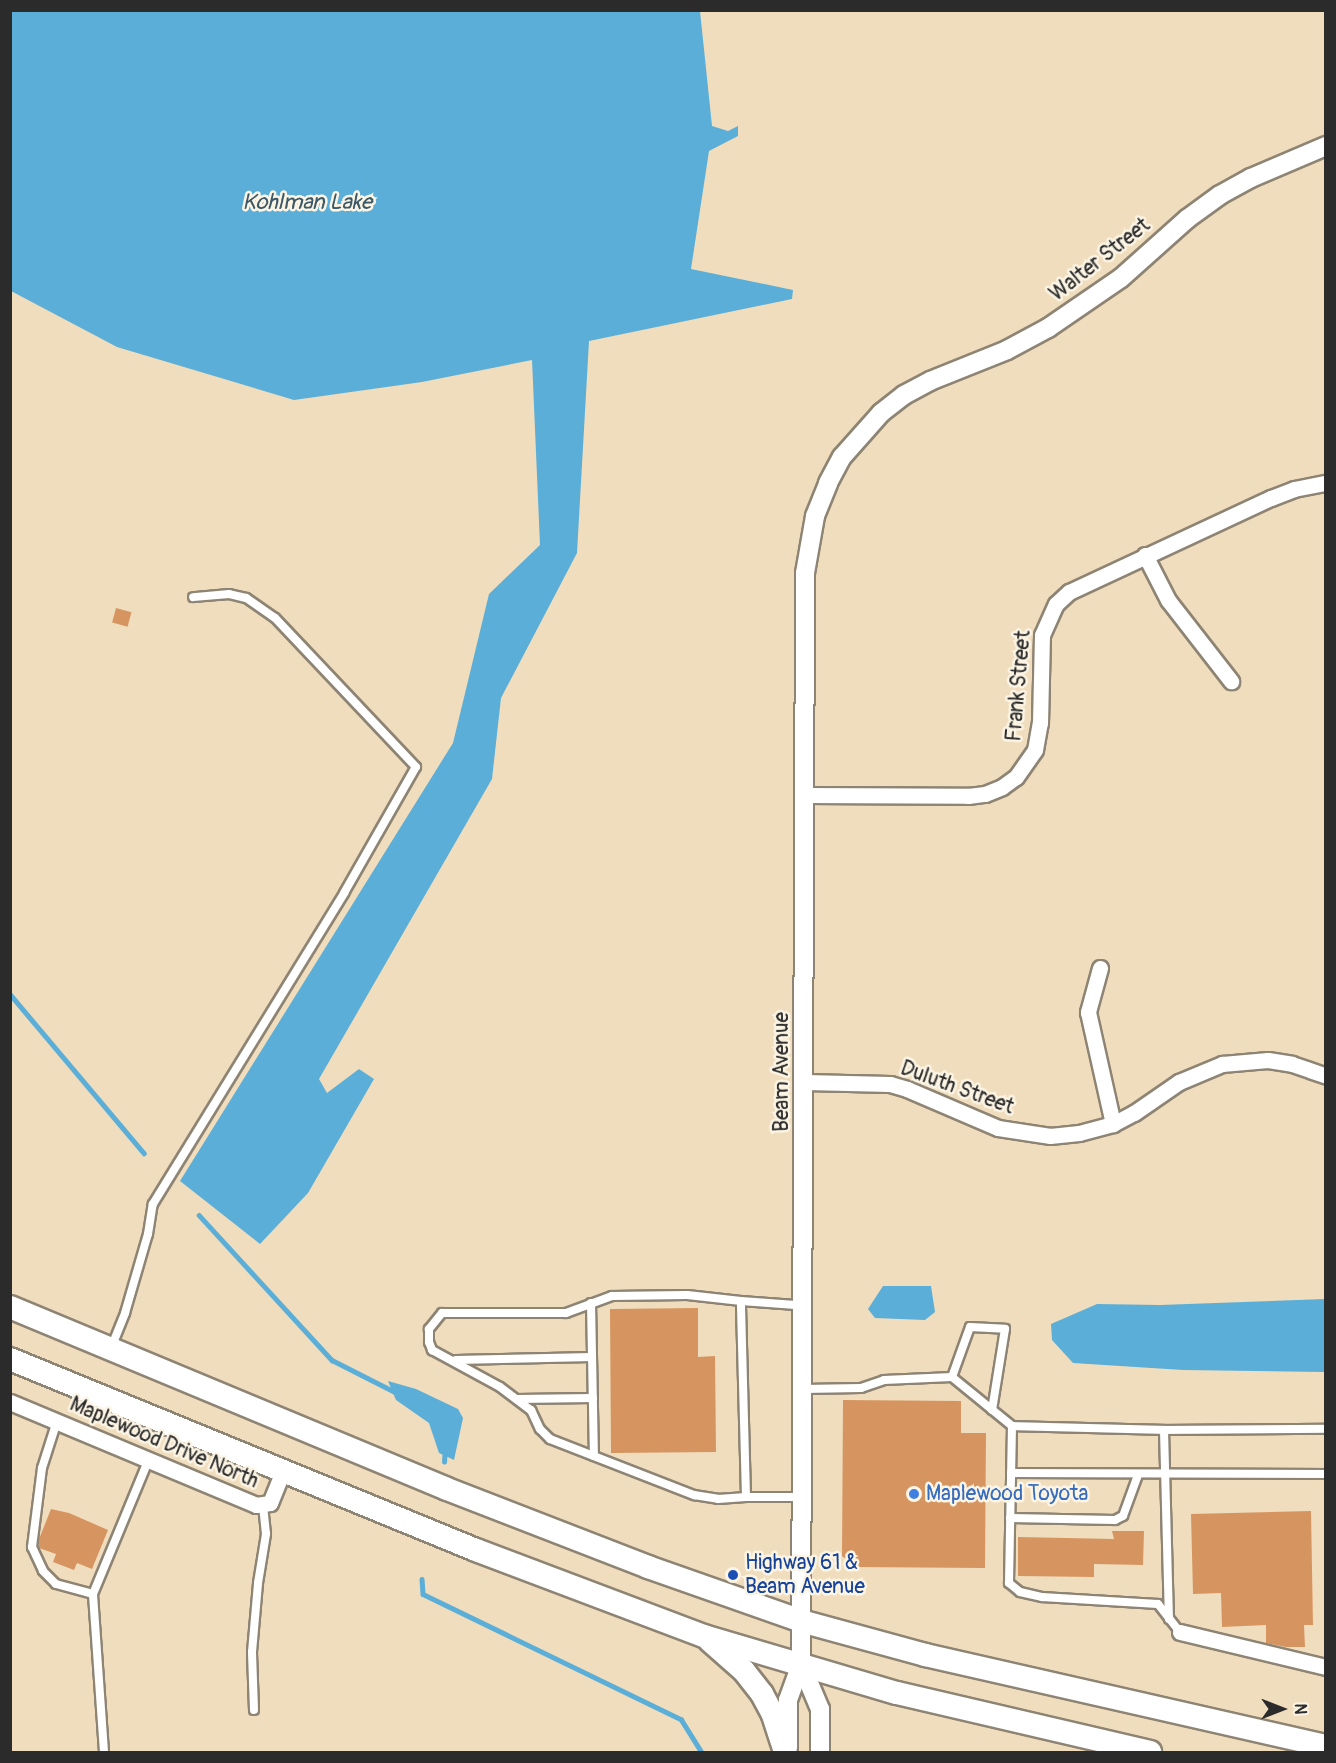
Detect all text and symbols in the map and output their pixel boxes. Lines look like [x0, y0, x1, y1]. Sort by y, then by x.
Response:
water label: Kohlman Lake [242, 190, 372, 216]
street label: Walter Street [1045, 213, 1155, 307]
street label: Frank Street [1002, 629, 1036, 743]
street label: Beam Avenue [769, 1012, 795, 1132]
street label: Duluth Street [897, 1056, 1017, 1120]
street label: Maplewood Drive North [66, 1392, 262, 1494]
place label: Maplewood Toyota [926, 1481, 1088, 1507]
marker: Maplewood Toyota [907, 1487, 921, 1501]
place label: Highway 61 & Beam Avenue [745, 1550, 865, 1600]
marker: Highway 61 & Beam Avenue [726, 1568, 740, 1582]
north arrow [1252, 1679, 1312, 1739]
text: N [1290, 1704, 1310, 1714]

